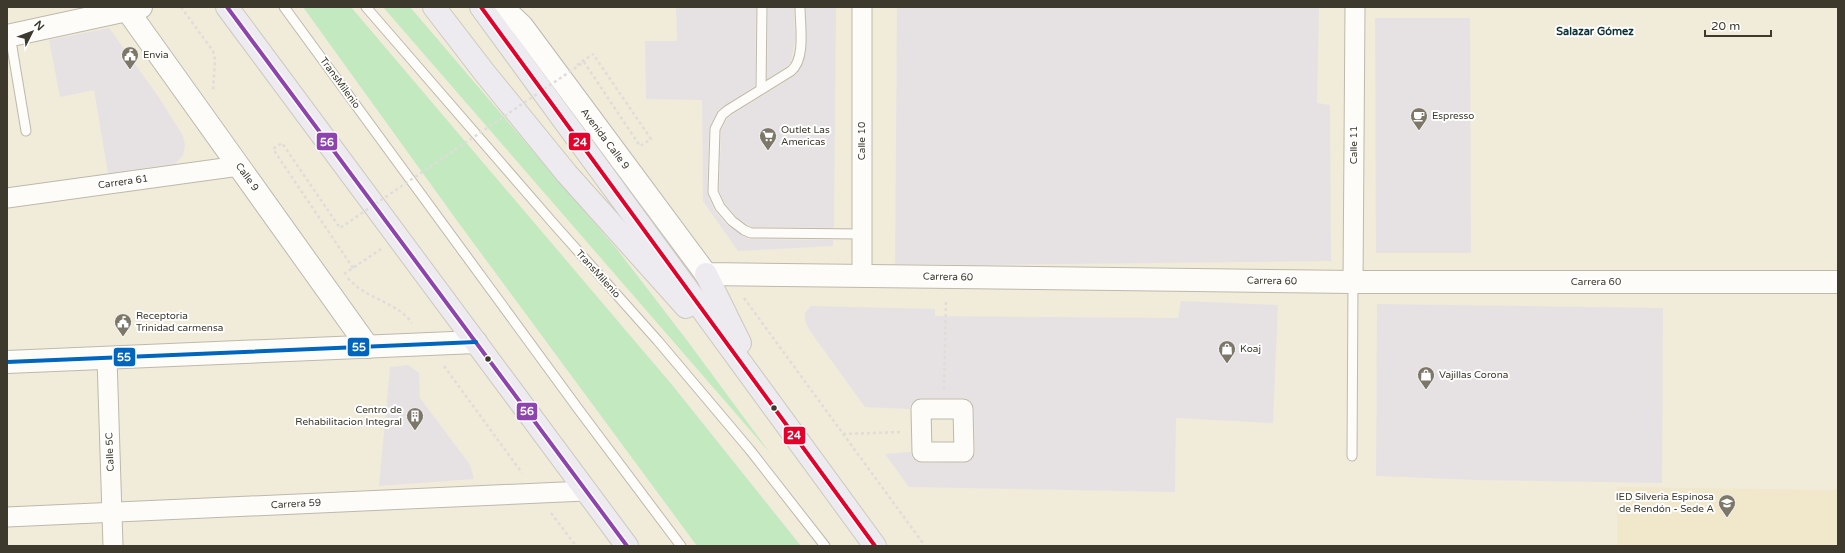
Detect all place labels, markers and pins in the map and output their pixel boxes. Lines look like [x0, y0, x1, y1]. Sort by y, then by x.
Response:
public building icon: Envia [120, 45, 140, 70]
place label: Envia [143, 49, 169, 61]
cafe icon: Espresso [1409, 106, 1429, 131]
place label: Espresso [1432, 110, 1474, 122]
place label: Outlet Las Americas [781, 124, 830, 148]
supermarket icon: Outlet Las Americas [758, 126, 778, 151]
place label: Receptoria Trinidad carmensa [136, 310, 223, 334]
public building icon: Receptoria Trinidad carmensa [113, 312, 133, 337]
shop icon: Koaj [1217, 339, 1237, 364]
place label: Koaj [1240, 343, 1261, 355]
unlabelled marker [483, 354, 493, 364]
shop icon: Vajillas Corona [1416, 365, 1436, 390]
place label: Vajillas Corona [1439, 369, 1508, 381]
unlabelled marker [769, 403, 779, 413]
place label: Centro de Rehabilitacion Integral [295, 404, 402, 428]
building icon: Centro de Rehabilitacion Integral [405, 406, 425, 431]
place label: IED Silveria Espinosa de Rendón - Sede A [1616, 491, 1714, 515]
school or university icon: IED Silveria Espinosa de Rendón - Sede A [1717, 493, 1737, 518]

